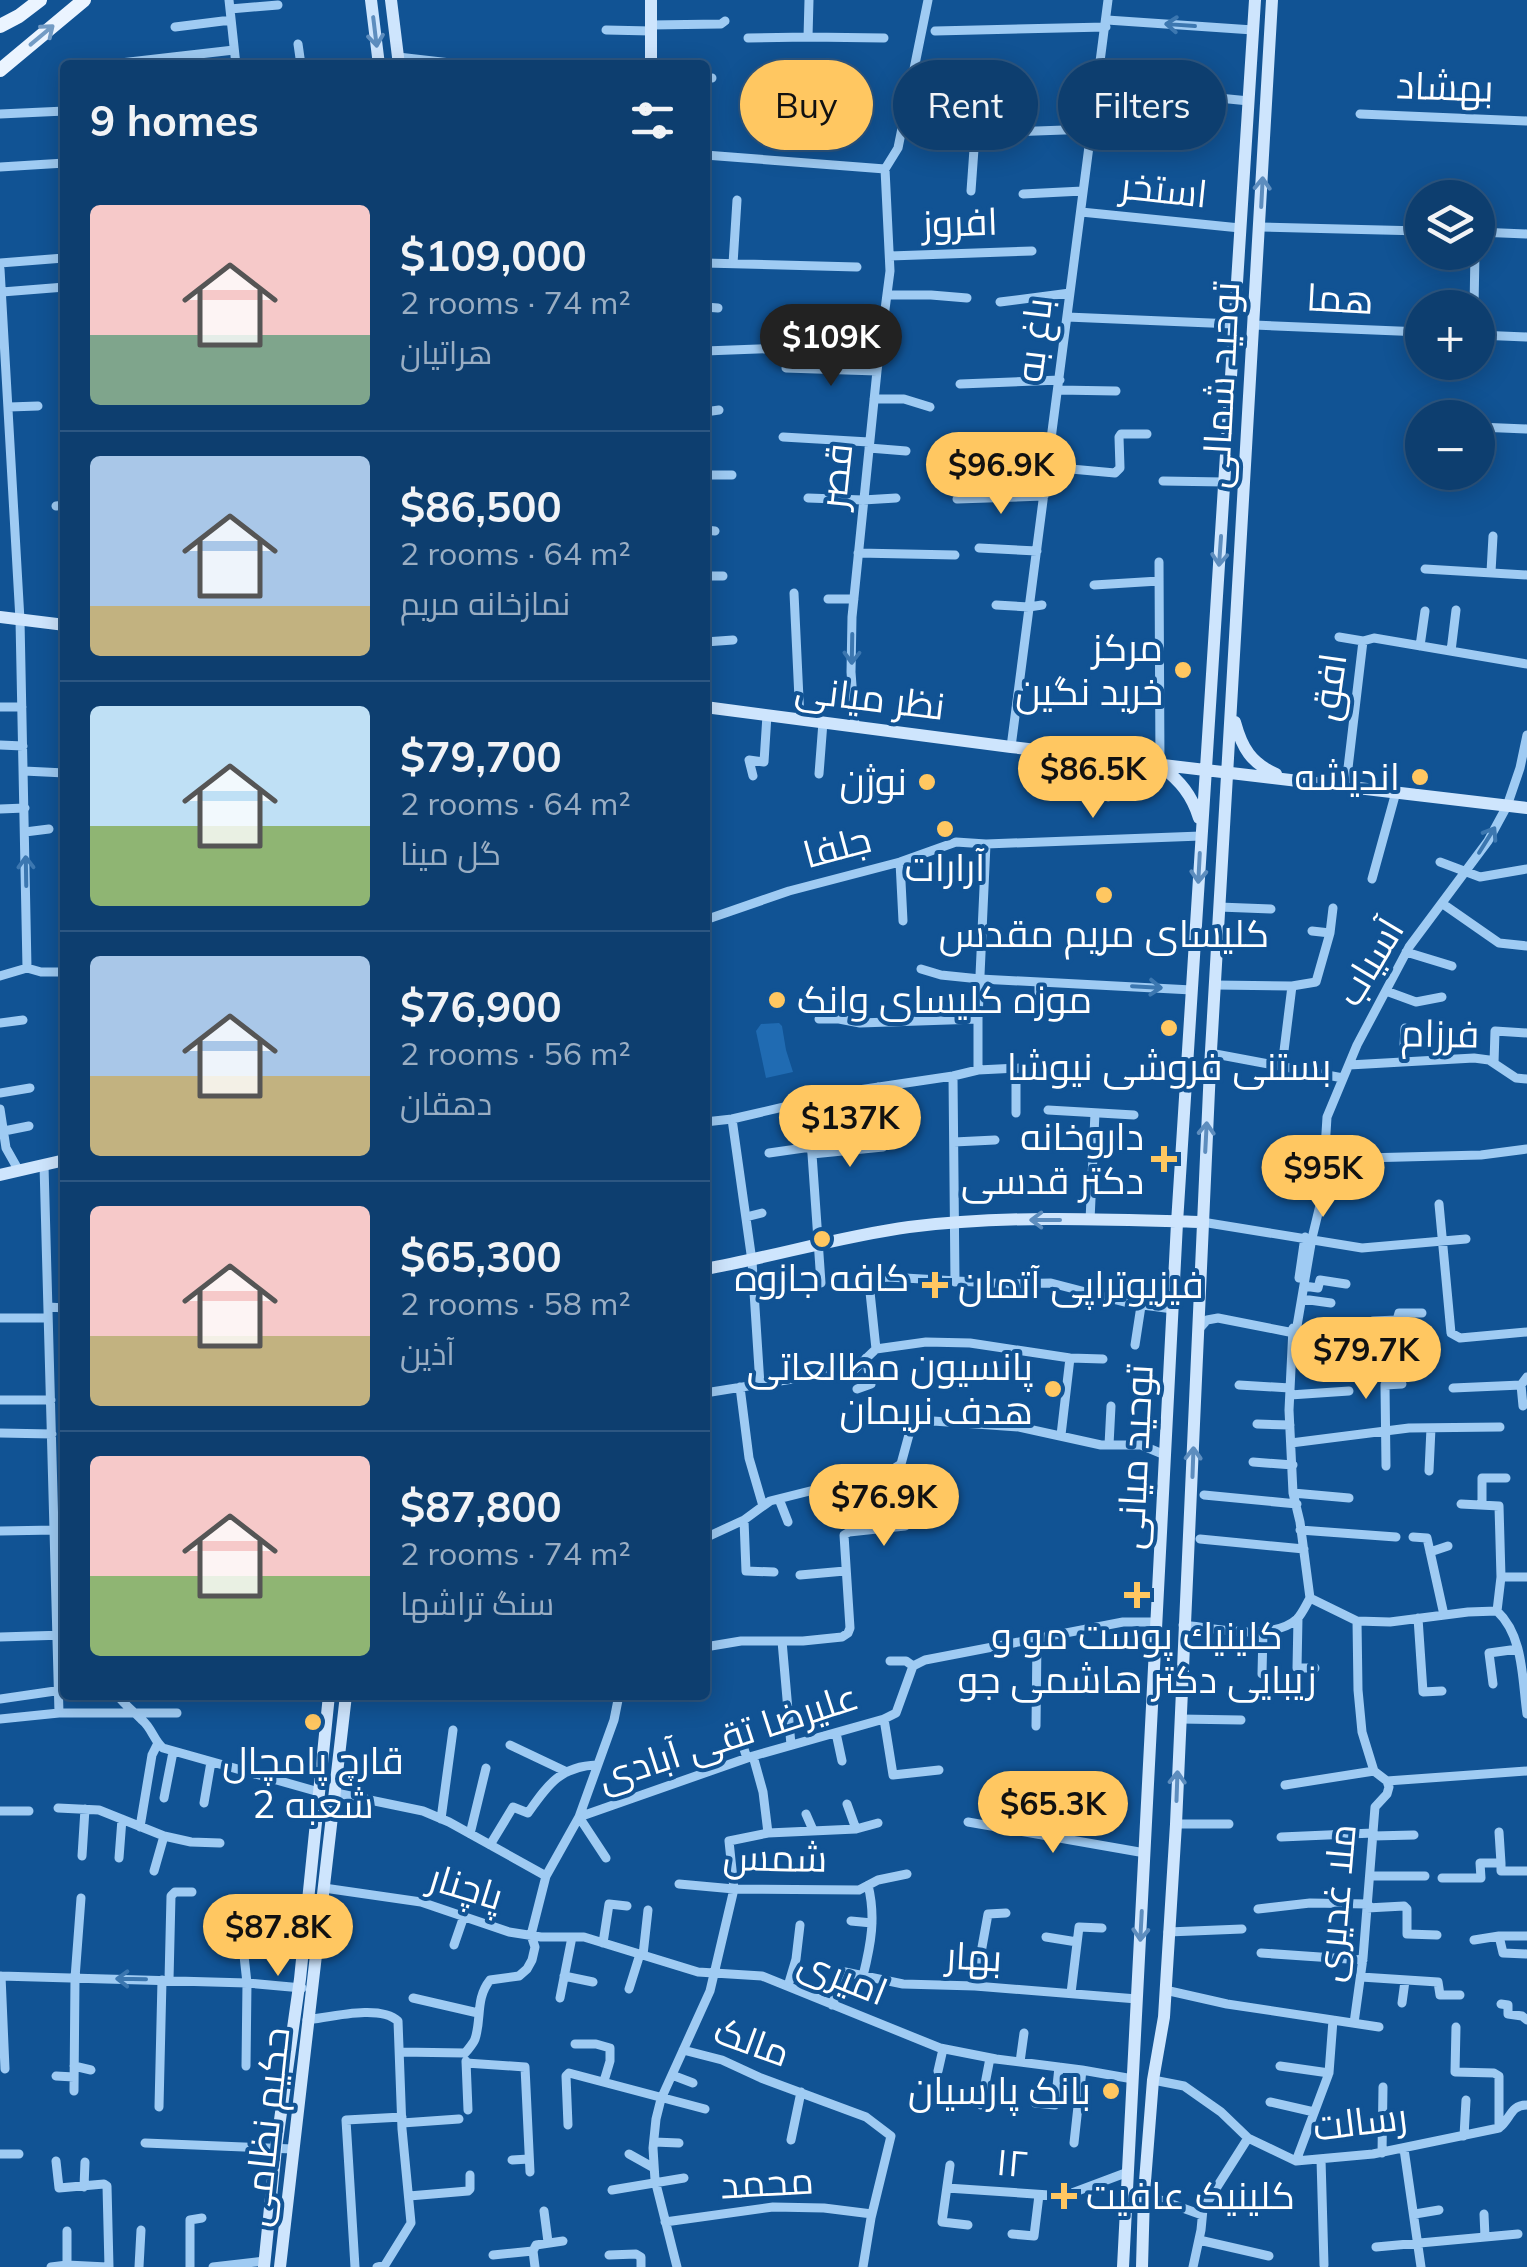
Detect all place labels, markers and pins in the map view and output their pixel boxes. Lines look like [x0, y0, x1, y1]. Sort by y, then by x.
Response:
pin: $109K [761, 304, 901, 389]
pin: $96.9K [920, 432, 1082, 517]
place label: مرکز خرید نگین [1015, 623, 1163, 715]
marker: مرکز خرید نگین [1172, 659, 1194, 681]
pin: $86.5K [1012, 736, 1174, 821]
place label: اندیشه [1295, 752, 1400, 800]
place label: نوژن [840, 757, 907, 805]
marker: اندیشه [1409, 766, 1431, 788]
marker: نوژن [916, 771, 938, 793]
marker: آرارات [934, 818, 956, 840]
place label: آرارات [905, 843, 985, 891]
marker: کلیسای مریم مقدس [1093, 884, 1115, 906]
place label: کلیسای مریم مقدس [939, 909, 1269, 960]
place label: موزه کلیسای وانک [797, 975, 1092, 1023]
marker: موزه کلیسای وانک [766, 989, 788, 1011]
marker: بستنی فروشی نیوشا [1158, 1017, 1180, 1039]
place label: بستنی فروشی نیوشا [1007, 1042, 1331, 1090]
pin: $137K [780, 1085, 920, 1170]
place label: داروخانه دکتر قدسی [961, 1112, 1144, 1204]
pin: $95K [1264, 1135, 1382, 1220]
marker: داروخانه دکتر قدسی [1153, 1148, 1175, 1170]
marker: کافه جازوه [811, 1228, 833, 1250]
place label: کافه جازوه [734, 1253, 910, 1301]
place label: فیزیوتراپی آتمان [958, 1260, 1204, 1310]
marker: فیزیوتراپی آتمان [922, 1272, 948, 1298]
pin: $79.7K [1285, 1317, 1447, 1402]
place label: پانسیون مطالعاتی هدف نریمان [747, 1342, 1033, 1434]
marker: پانسیون مطالعاتی هدف نریمان [1042, 1378, 1064, 1400]
pin: $76.9K [803, 1464, 965, 1549]
marker: كلينيك پوست مو و زيبايى دکتر هاشمی جو [1124, 1582, 1150, 1608]
place label: كلينيك پوست مو و زيبايى دکتر هاشمی جو [958, 1611, 1316, 1703]
marker: قارچ پامچال شعبه 2 [302, 1711, 324, 1733]
place label: قارچ پامچال شعبه 2 [222, 1736, 404, 1828]
pin: $65.3K [972, 1771, 1134, 1856]
pin: $87.8K [197, 1894, 359, 1979]
place label: بانک پارسیان [908, 2066, 1091, 2116]
marker: بانک پارسیان [1100, 2080, 1122, 2102]
place label: کلینیک عافیت [1086, 2171, 1295, 2219]
marker: کلینیک عافیت [1051, 2183, 1077, 2209]

